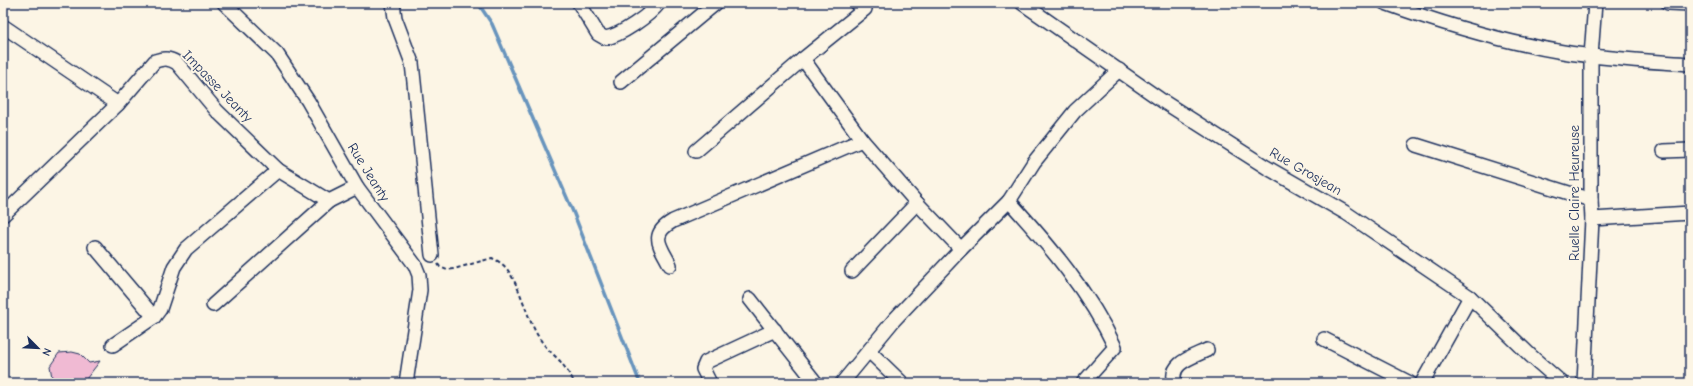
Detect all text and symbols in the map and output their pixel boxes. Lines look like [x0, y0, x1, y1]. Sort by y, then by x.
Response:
street label: Impasse Jeanty [179, 47, 257, 126]
street label: Ruelle Claire Heureuse [1566, 125, 1583, 261]
street label: Rue Jeanty [344, 140, 394, 205]
street label: Rue Grosjean [1266, 144, 1345, 199]
north arrow [18, 328, 58, 368]
text: N [39, 346, 54, 358]

